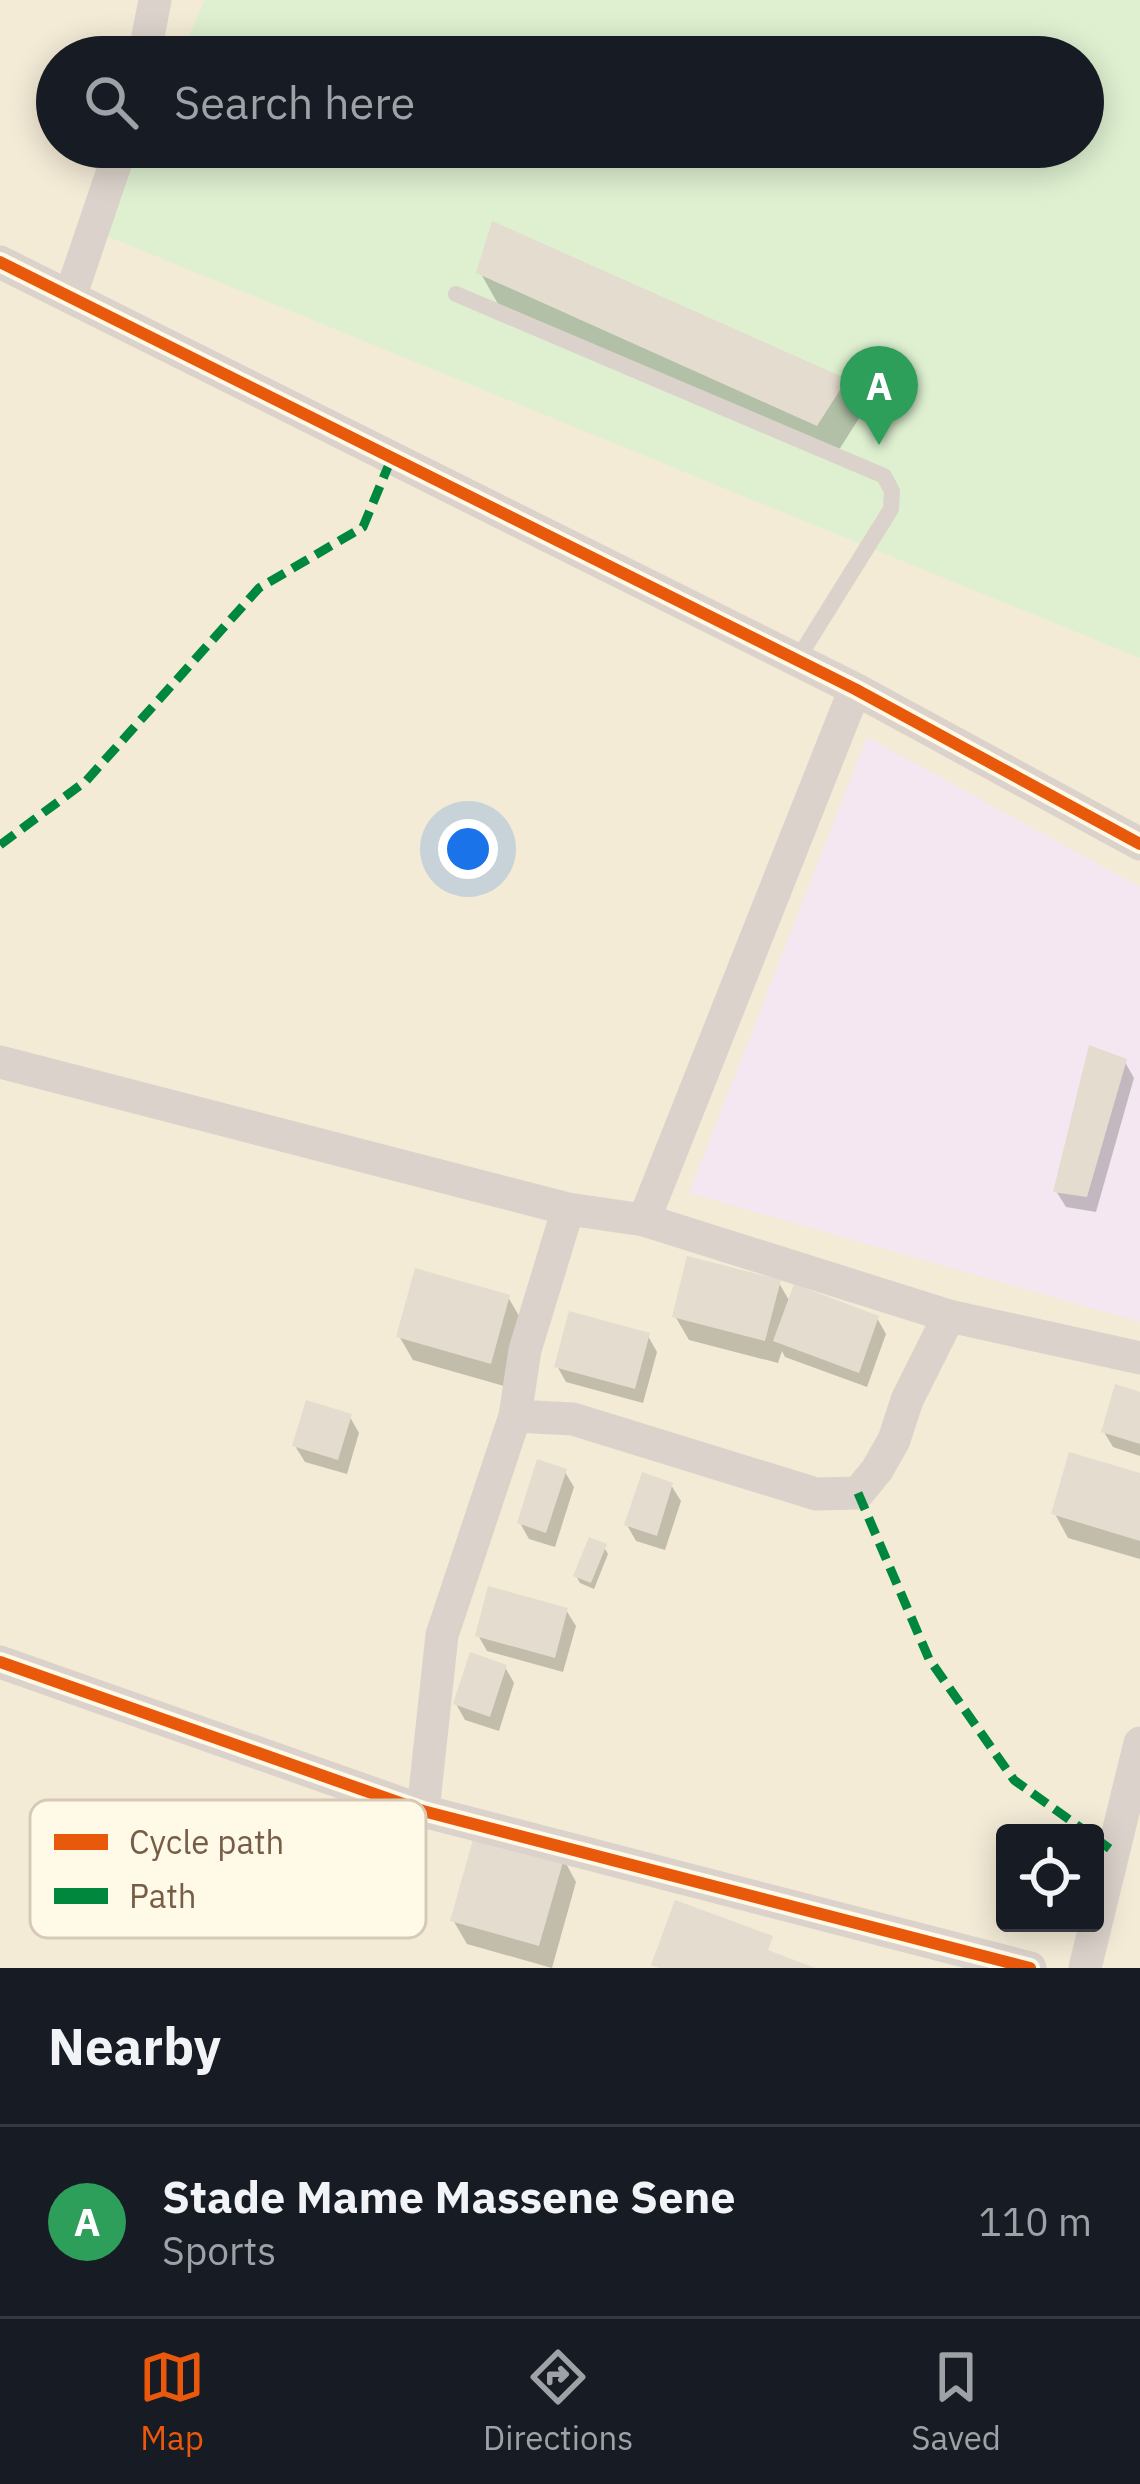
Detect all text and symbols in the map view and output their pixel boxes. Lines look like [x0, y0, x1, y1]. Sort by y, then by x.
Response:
search box [36, 36, 1104, 168]
icon: search [78, 69, 144, 135]
text: Search here [174, 73, 415, 131]
pin: A [840, 346, 918, 445]
your location [438, 819, 498, 879]
legend [30, 1800, 426, 1938]
text: Cycle path [129, 1820, 284, 1863]
map controls [996, 1824, 1104, 1932]
button: locate [996, 1824, 1104, 1932]
text: Path [129, 1874, 197, 1917]
text: Nearby [48, 2013, 221, 2079]
text: Stade Mame Massene Sene [162, 2167, 736, 2225]
text: A [74, 2196, 100, 2247]
text: 110 m [979, 2196, 1092, 2247]
text: Sports [162, 2225, 276, 2276]
tab: Map [139, 2344, 205, 2459]
tab: Directions [483, 2344, 633, 2459]
tab: Saved [911, 2344, 1001, 2459]

